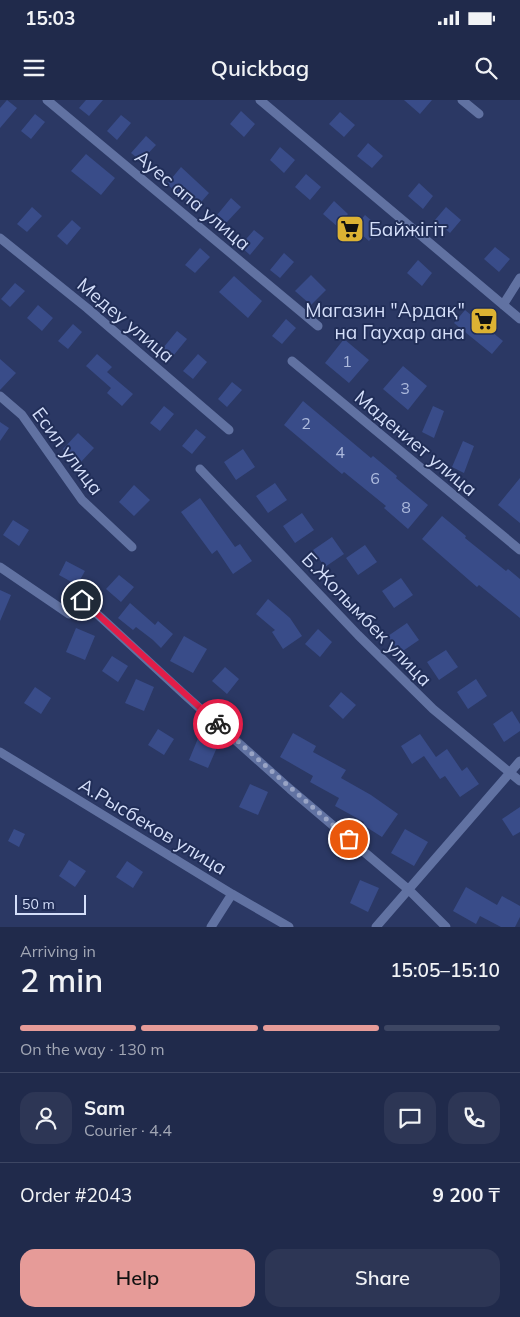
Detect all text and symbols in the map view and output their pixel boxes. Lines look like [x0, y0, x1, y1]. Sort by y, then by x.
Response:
text: 15:03 [25, 6, 75, 30]
icon: menu [20, 54, 48, 82]
text: Quickbag [211, 54, 309, 82]
icon: search [472, 54, 500, 82]
street label: Ауес апа улица [130, 145, 256, 255]
supermarket icon: Байжігіт [335, 214, 365, 244]
place label: Байжігіт [369, 217, 447, 241]
street label: Медеу улица [73, 272, 179, 368]
place label: Магазин "Ардақ" на Гаухар ана [305, 298, 465, 344]
supermarket icon: Магазин "Ардақ" на Гаухар ана [469, 306, 499, 336]
house number: 1 [342, 351, 352, 371]
house number: 3 [400, 378, 410, 398]
street label: Мадениет улица [350, 385, 482, 501]
street label: Есил улица [27, 402, 109, 500]
house number: 2 [301, 413, 311, 433]
house number: 4 [335, 442, 345, 462]
house number: 6 [370, 468, 380, 488]
house number: 8 [401, 497, 411, 517]
street label: Б.Жолымбек улица [297, 547, 437, 691]
pin [61, 579, 103, 621]
icon: home [68, 586, 96, 614]
courier [193, 699, 243, 749]
icon: bike [204, 710, 232, 738]
street label: А.Рысбеков улица [75, 772, 231, 880]
pin [328, 818, 370, 860]
icon: bag [335, 825, 363, 853]
scale bar [15, 892, 86, 915]
text: 50 m [22, 895, 55, 913]
text: Arriving in [20, 941, 96, 961]
text: 15:05–15:10 [390, 958, 500, 982]
text: 2 min [20, 960, 103, 1000]
text: On the way · 130 m [20, 1039, 165, 1059]
button: person [20, 1092, 72, 1144]
button: chat [384, 1092, 436, 1144]
button: phone [448, 1092, 500, 1144]
text: Sam [84, 1096, 125, 1120]
text: Courier · 4.4 [84, 1120, 172, 1140]
text: Order #2043 [20, 1183, 132, 1207]
text: 9 200 ₸ [433, 1183, 500, 1207]
button: Help [20, 1249, 255, 1307]
button: Share [265, 1249, 500, 1307]

